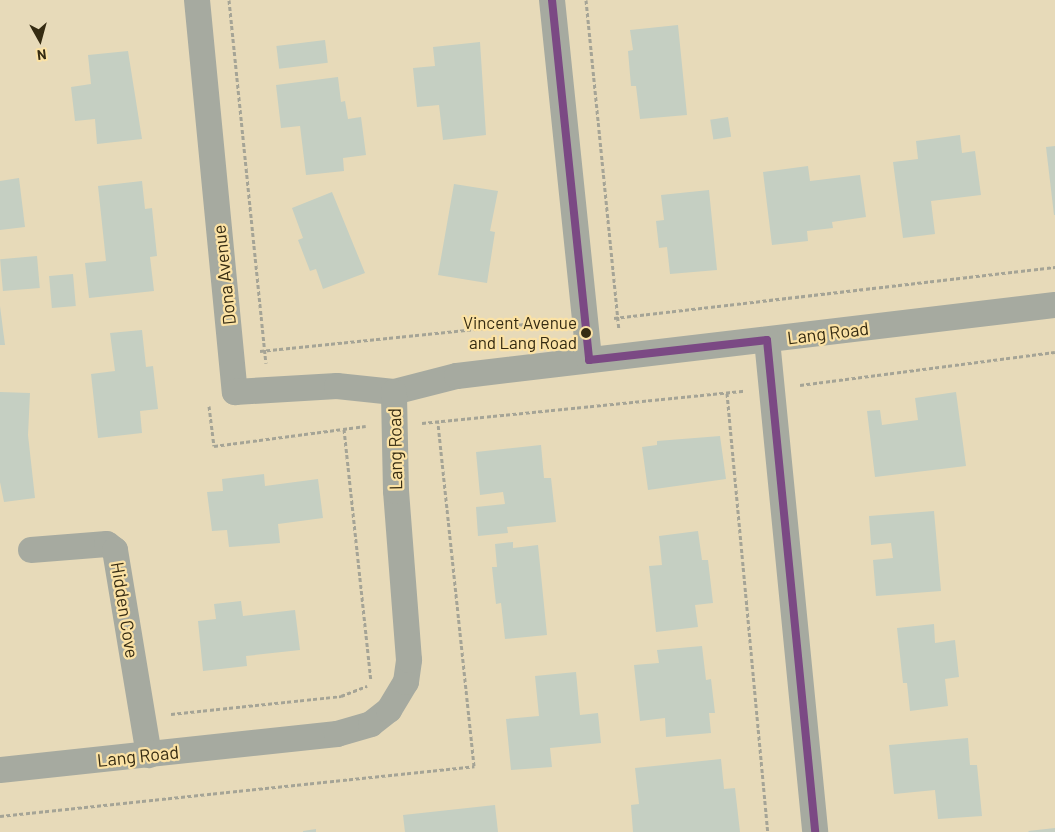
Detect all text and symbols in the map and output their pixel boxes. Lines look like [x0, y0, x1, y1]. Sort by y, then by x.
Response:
north arrow [15, 15, 65, 65]
text: N [36, 46, 48, 64]
street label: Dona Avenue [208, 224, 240, 326]
place label: Vincent Avenue and Lang Road [463, 313, 577, 353]
street label: Lang Road [786, 317, 870, 349]
marker: Vincent Avenue and Lang Road [581, 328, 591, 338]
street label: Lang Road [383, 408, 407, 490]
street label: Hidden Cove [107, 560, 143, 660]
street label: Lang Road [96, 741, 180, 771]

